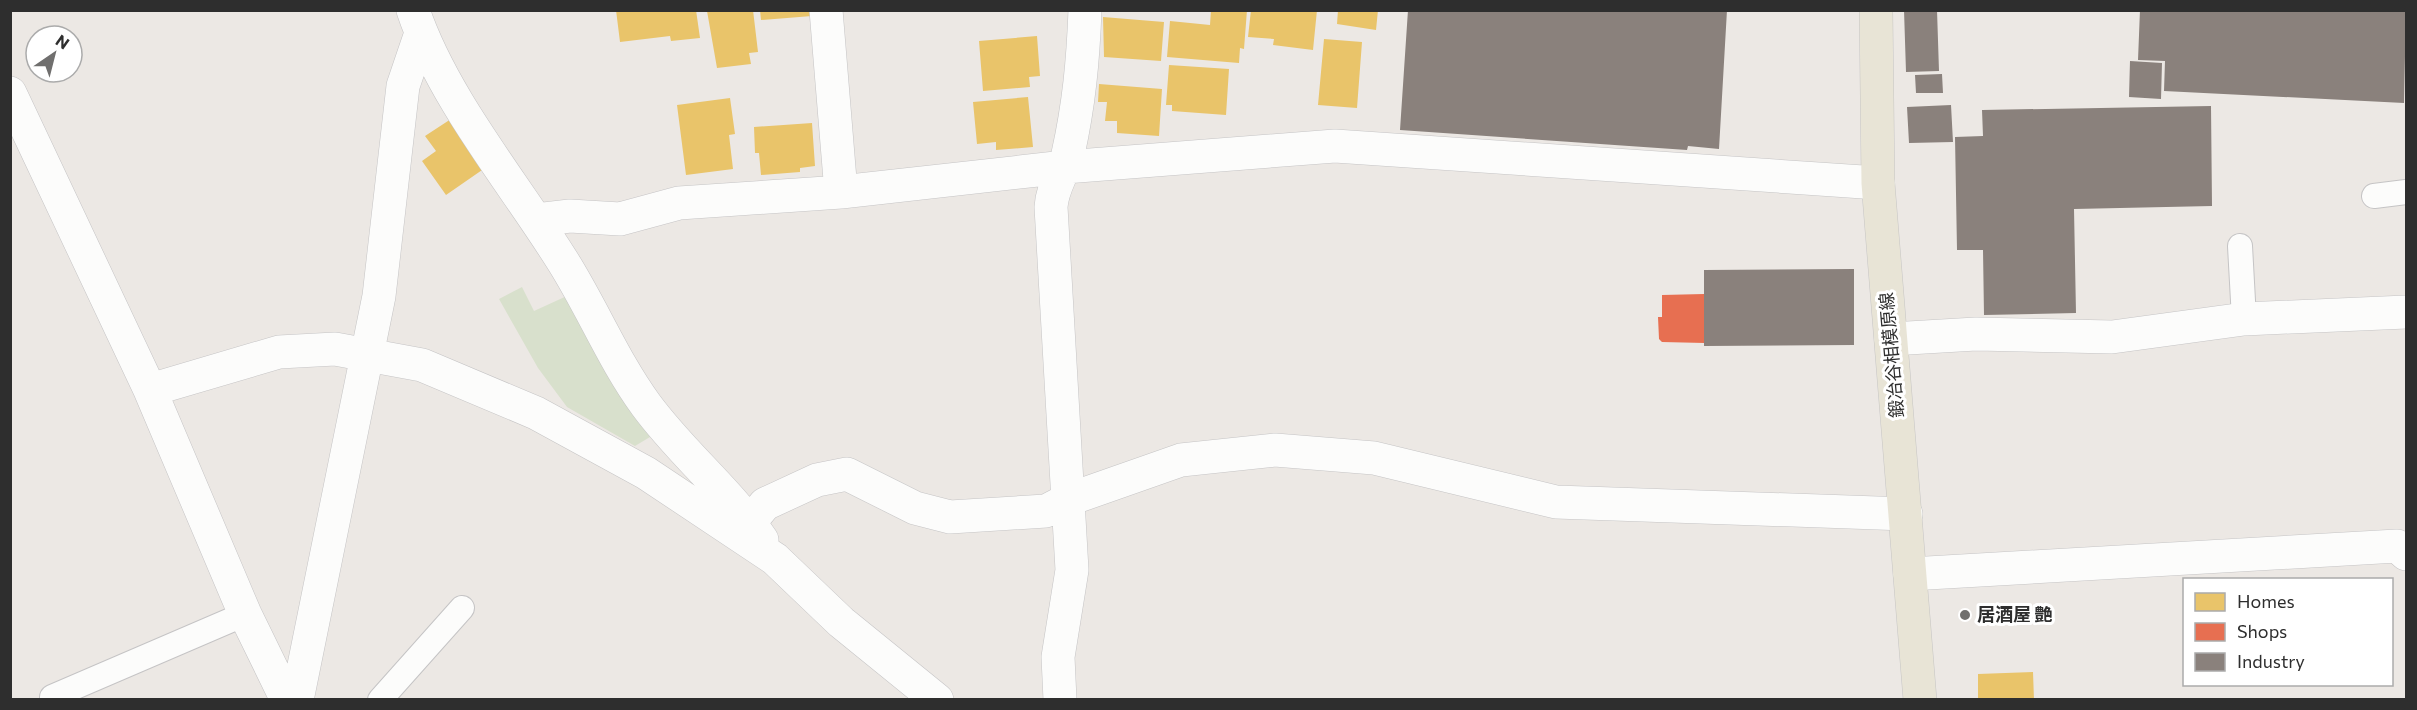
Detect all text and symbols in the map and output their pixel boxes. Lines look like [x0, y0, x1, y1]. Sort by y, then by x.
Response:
north arrow [24, 24, 84, 84]
text: N [53, 30, 73, 53]
street label: 鍛冶谷相模原線 [1875, 291, 1907, 419]
legend [2183, 578, 2393, 686]
text: Homes [2237, 590, 2295, 612]
place label: 居酒屋 艶 [1977, 603, 2052, 625]
marker: 居酒屋 艶 [1958, 608, 1972, 622]
text: Shops [2237, 620, 2287, 642]
text: Industry [2237, 650, 2305, 672]

